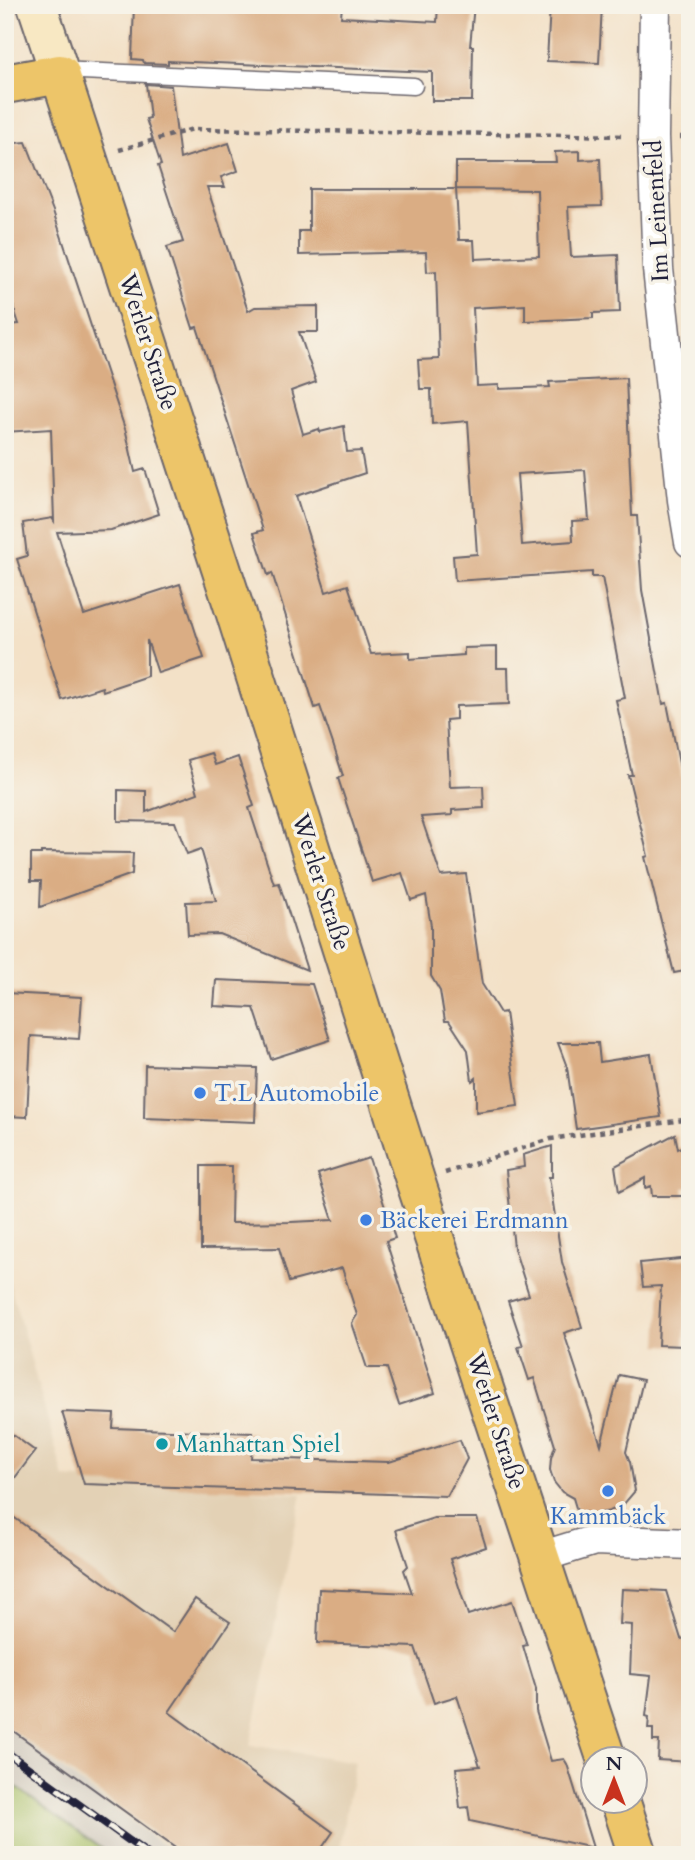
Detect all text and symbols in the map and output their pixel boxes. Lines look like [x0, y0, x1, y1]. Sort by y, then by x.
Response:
street label: Im Leinenfeld [637, 139, 677, 283]
street label: Werler Straße [110, 268, 186, 415]
street label: Werler Straße [283, 808, 359, 955]
place label: T.L Automobile [214, 1077, 379, 1110]
marker: T.L Automobile [192, 1085, 208, 1101]
place label: Bäckerei Erdmann [380, 1204, 569, 1237]
marker: Bäckerei Erdmann [358, 1212, 374, 1228]
street label: Werler Straße [458, 1347, 534, 1494]
place label: Manhattan Spiel [176, 1428, 340, 1461]
marker: Manhattan Spiel [154, 1436, 170, 1452]
marker: Kammbäck [600, 1483, 616, 1499]
place label: Kammbäck [550, 1500, 666, 1533]
north arrow [580, 1744, 650, 1814]
text: N [606, 1751, 623, 1777]

